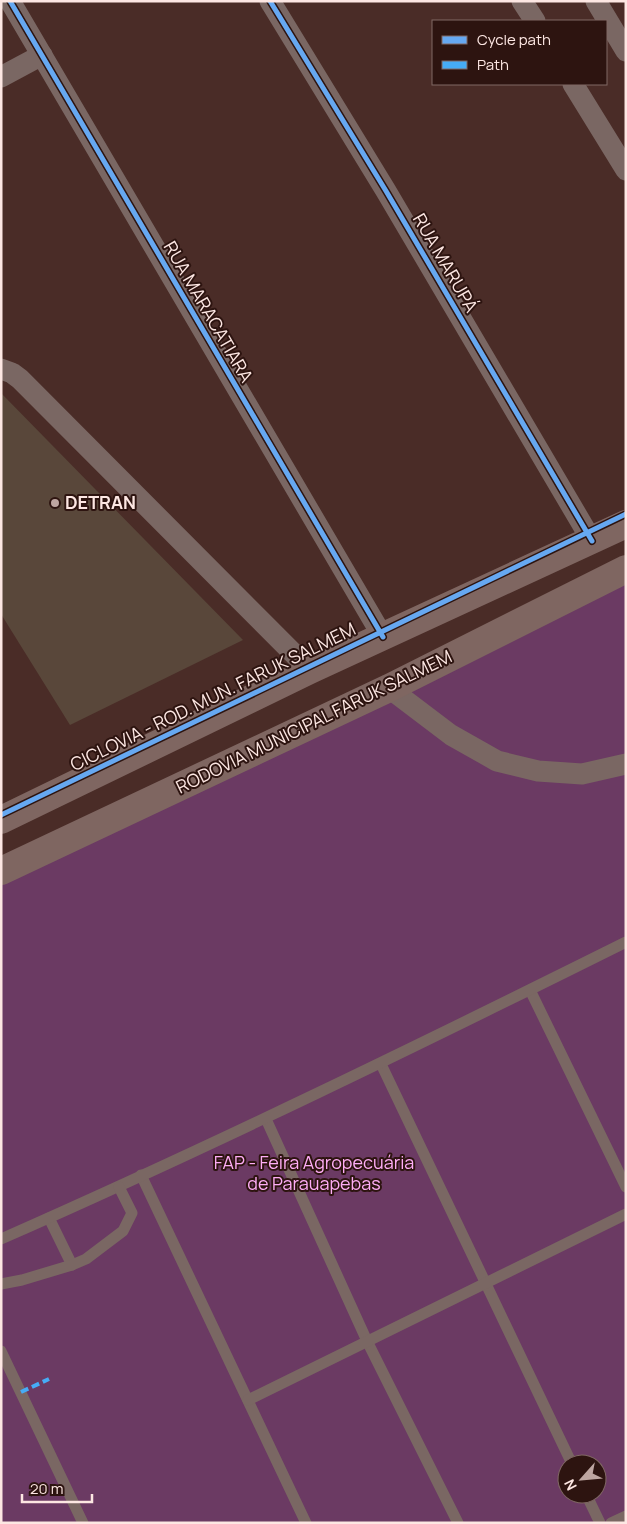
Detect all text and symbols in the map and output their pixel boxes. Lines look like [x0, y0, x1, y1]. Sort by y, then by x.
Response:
legend [432, 20, 607, 85]
text: Cycle path [477, 29, 551, 50]
text: Path [477, 54, 509, 75]
street label: RUA MARUPÁ [408, 209, 484, 317]
street label: RUA MARACATIARA [159, 237, 259, 387]
place label: DETRAN [65, 490, 136, 514]
marker: DETRAN [49, 497, 61, 509]
street label: CICLOVIA - ROD. MUN. FARUK SALMEM [66, 616, 359, 776]
street label: RODOVIA MUNICIPAL FARUK SALMEM [172, 644, 455, 799]
park label: FAP - Feira Agropecuária de Parauapebas [214, 1150, 414, 1195]
north arrow [557, 1454, 607, 1504]
scale bar [22, 1472, 92, 1504]
text: N [559, 1476, 581, 1494]
text: 20 m [30, 1478, 63, 1499]

